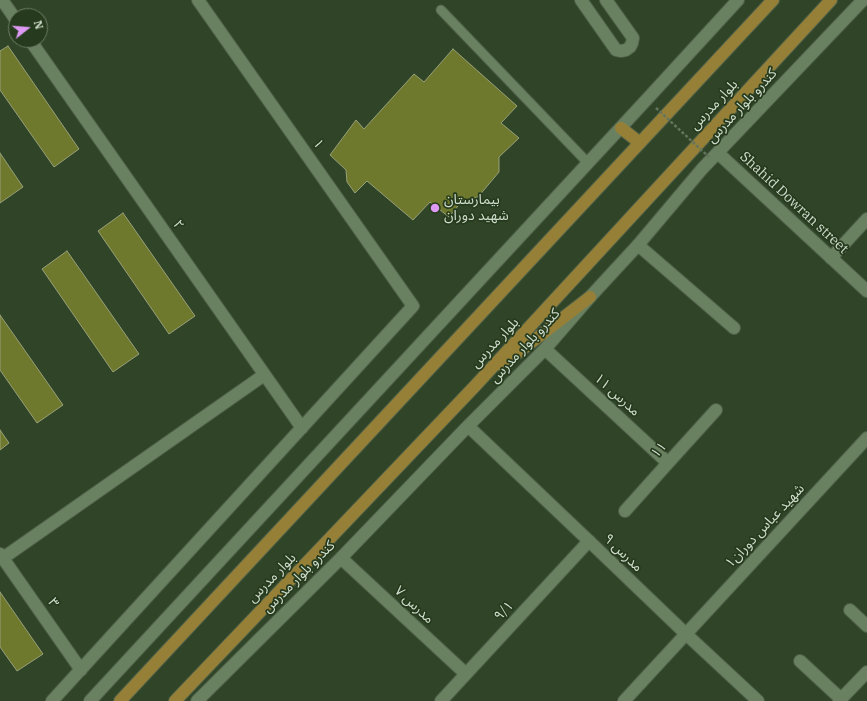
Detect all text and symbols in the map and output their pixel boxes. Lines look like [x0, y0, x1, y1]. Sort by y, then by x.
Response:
north arrow [8, 8, 48, 48]
text: N [31, 19, 46, 31]
street label: کندرو بلوار مدرس [703, 65, 781, 147]
street label: بلوار مدرس [686, 76, 742, 134]
street label: ۱ [309, 136, 327, 152]
street label: Shahid Dowran street [736, 148, 852, 258]
place label: بیمارستان شهید دوران [444, 192, 509, 224]
marker: بیمارستان شهید دوران [429, 202, 441, 214]
street label: ۲ [169, 217, 187, 233]
street label: کندرو بلوار مدرس [486, 305, 564, 387]
street label: بلوار مدرس [467, 314, 523, 372]
street label: مدرس ۱۱ [591, 370, 643, 420]
street label: ۱۱ [647, 438, 671, 462]
street label: شهید عباس دوران۱ [722, 481, 808, 571]
street label: مدرس ۹ [600, 530, 646, 576]
street label: کندرو بلوار مدرس [259, 537, 339, 617]
street label: بلوار مدرس [244, 550, 300, 606]
street label: مدرس ۷ [391, 583, 437, 627]
street label: ۳ [44, 595, 62, 611]
street label: ۹/۱ [491, 598, 517, 624]

